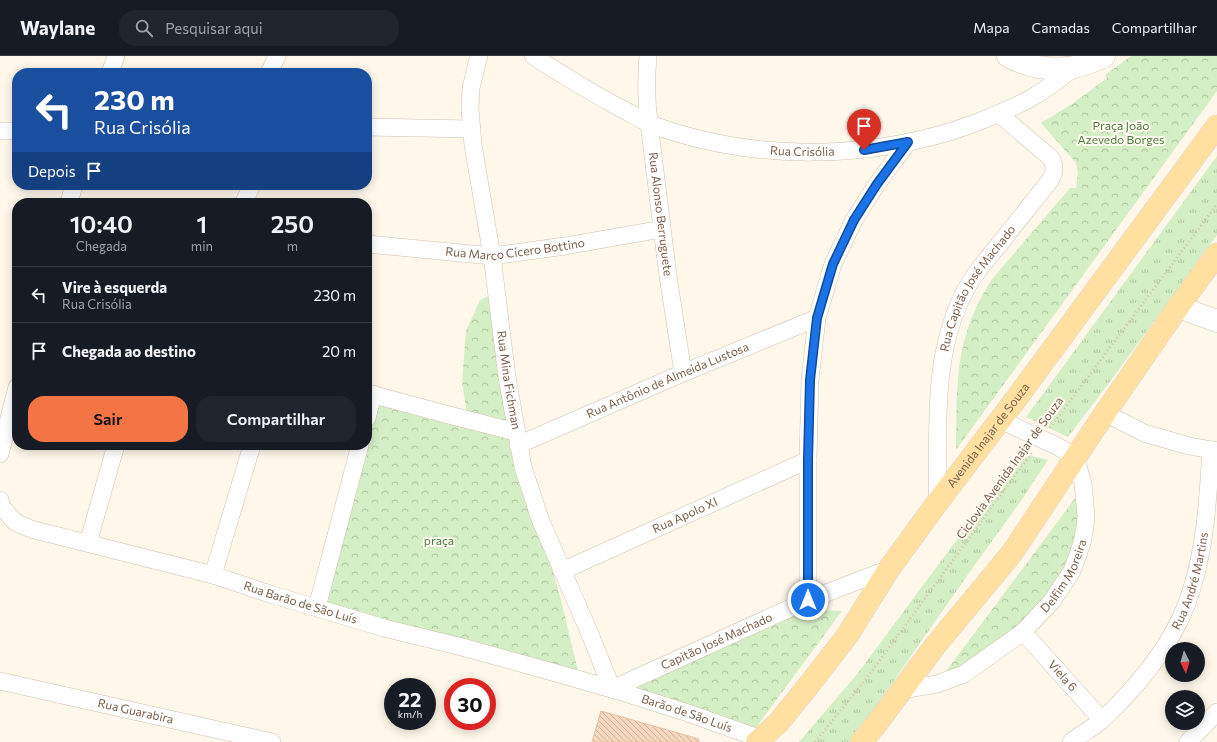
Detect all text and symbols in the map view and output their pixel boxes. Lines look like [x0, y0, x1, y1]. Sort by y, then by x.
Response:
search box [119, 10, 399, 46]
text: Waylane [20, 16, 95, 39]
icon: search [133, 17, 155, 39]
text: Pesquisar aqui [165, 19, 263, 37]
text: Mapa [973, 19, 1010, 36]
text: Camadas [1032, 19, 1090, 36]
text: Compartilhar [1112, 19, 1197, 36]
text: 230 m [94, 82, 175, 116]
icon: left [28, 84, 80, 136]
pin [847, 109, 881, 150]
icon: arrive [853, 115, 875, 137]
text: Rua Crisólia [94, 116, 191, 138]
park label: Praça João Azevedo Borges [1078, 118, 1164, 146]
street label: Rua Crisólia [770, 142, 835, 158]
street label: Rua Alonso Berruguete [647, 151, 676, 277]
icon: arrive [83, 160, 105, 182]
text: Depois [28, 162, 75, 180]
text: 10:40 [70, 209, 133, 238]
text: 1 [197, 209, 207, 238]
text: 250 [271, 209, 314, 238]
street label: Rua Capitão José Machado [936, 222, 1018, 353]
street label: Rua Marco Cícero Bottino [445, 235, 586, 262]
text: Chegada [76, 238, 127, 254]
text: min [191, 238, 213, 254]
text: m [287, 238, 298, 254]
text: Vire à esquerda [62, 278, 167, 296]
icon: left [28, 284, 50, 306]
text: 230 m [313, 286, 356, 304]
text: Rua Crisólia [62, 296, 132, 312]
street label: Rua Mina Fichman [495, 330, 524, 430]
street label: Rua Antônio de Almeida Lustosa [584, 339, 750, 420]
icon: arrive [28, 340, 50, 362]
text: Chegada ao destino [62, 342, 196, 360]
text: 20 m [322, 342, 356, 360]
street label: Avenida Inajar de Souza [943, 380, 1032, 490]
street label: Ciclovia Avenida Inajar de Souza [953, 394, 1065, 541]
button: Sair [28, 396, 188, 442]
button: Compartilhar [196, 396, 356, 442]
street label: Rua Apolo XI [650, 494, 719, 535]
street label: Rua André Martins [1168, 531, 1210, 632]
park label: praça [424, 533, 454, 547]
street label: Delfim Moreira [1037, 538, 1089, 615]
street label: Rua Barão de São Luís [242, 578, 359, 626]
position arrow [787, 579, 829, 621]
street label: Capitão José Machado [658, 609, 774, 672]
north arrow [1165, 642, 1205, 682]
map controls [1165, 642, 1205, 730]
street label: Viela 6 [1046, 657, 1081, 694]
speed limit sign: 30 [444, 678, 496, 730]
text: 22 [399, 687, 421, 711]
button: layers [1165, 690, 1205, 730]
street label: Barão de São Luís [640, 691, 734, 734]
street label: Rua Guarabira [97, 695, 175, 726]
text: km/h [398, 708, 422, 720]

